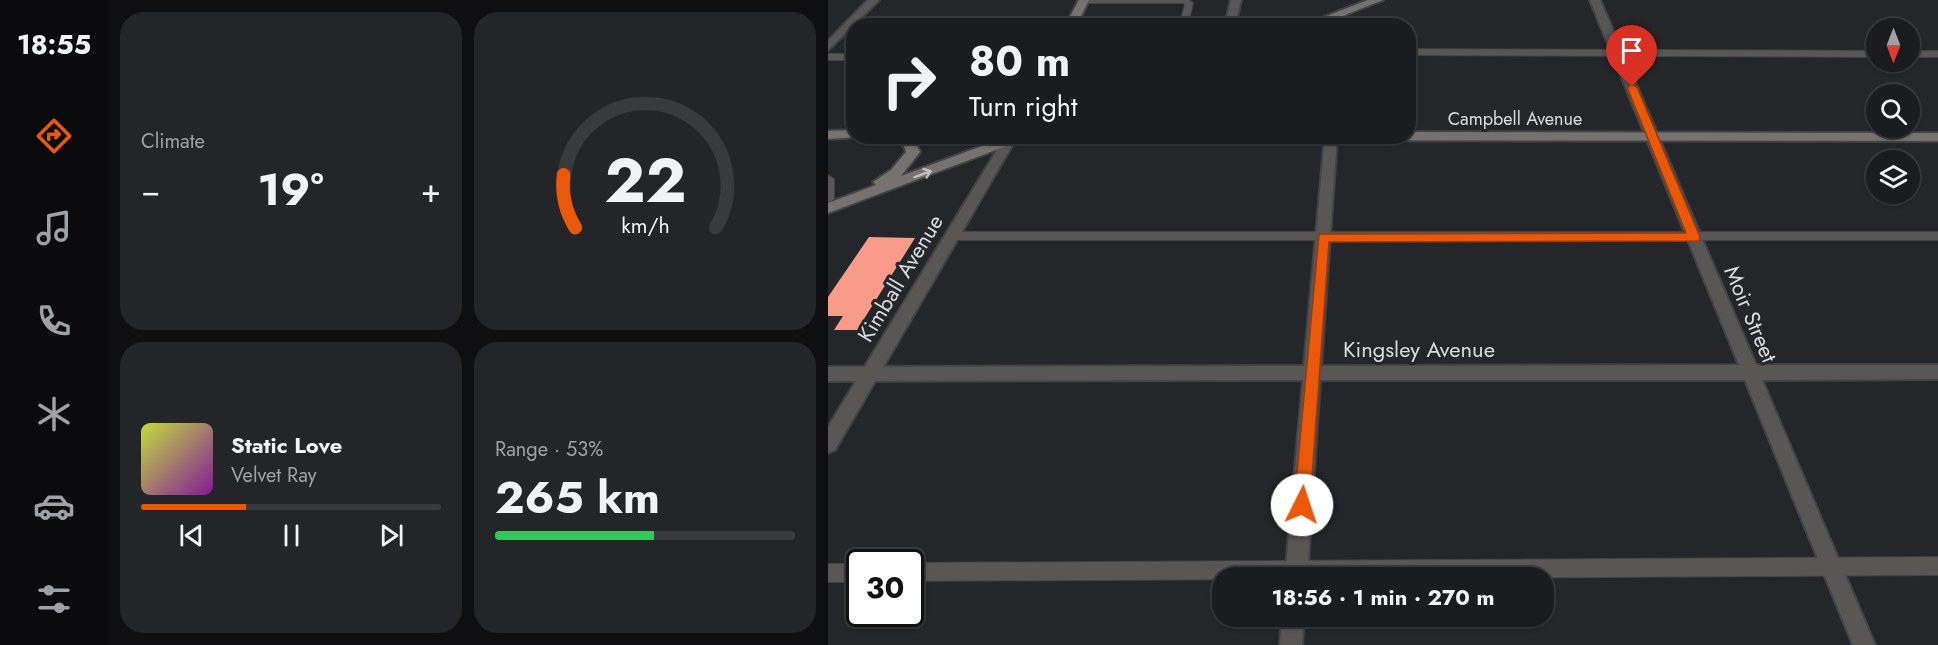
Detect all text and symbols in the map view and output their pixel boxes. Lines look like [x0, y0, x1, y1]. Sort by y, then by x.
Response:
north arrow [1866, 18, 1920, 72]
map controls [1866, 18, 1920, 204]
text: 18:55 [17, 25, 91, 64]
pin [1606, 25, 1657, 87]
text: 80 m [969, 31, 1070, 92]
icon: arrive [1615, 34, 1648, 67]
icon: right [870, 42, 948, 120]
button: search [1866, 84, 1920, 138]
text: Turn right [969, 87, 1077, 126]
street label: Campbell Avenue [1448, 106, 1582, 132]
icon: directions [33, 115, 75, 157]
text: Climate [141, 127, 205, 156]
text: 22 [604, 135, 686, 225]
button: layers [1866, 150, 1920, 204]
text: 19° [257, 157, 324, 222]
text: − [141, 167, 160, 214]
text: + [421, 167, 441, 214]
one-way arrow [913, 167, 931, 178]
icon: music [33, 207, 75, 249]
street label: Kimball Avenue [849, 208, 951, 348]
text: km/h [621, 210, 669, 241]
street label: Moir Street [1716, 261, 1786, 368]
icon: phone [33, 300, 75, 342]
street label: Kingsley Avenue [1343, 333, 1495, 365]
icon: climate [33, 393, 75, 435]
text: Static Love [231, 429, 342, 461]
text: Range · 53% [495, 435, 603, 464]
text: Velvet Ray [231, 461, 317, 490]
text: 265 km [495, 465, 660, 530]
position arrow [1270, 473, 1334, 537]
icon: car [33, 485, 75, 527]
icon: previous [175, 519, 208, 552]
icon: pause [275, 519, 308, 552]
icon: next [375, 519, 408, 552]
speed limit sign: 30 [846, 549, 924, 627]
icon: filters [33, 578, 75, 620]
text: 18:56 · 1 min · 270 m [1271, 581, 1495, 613]

